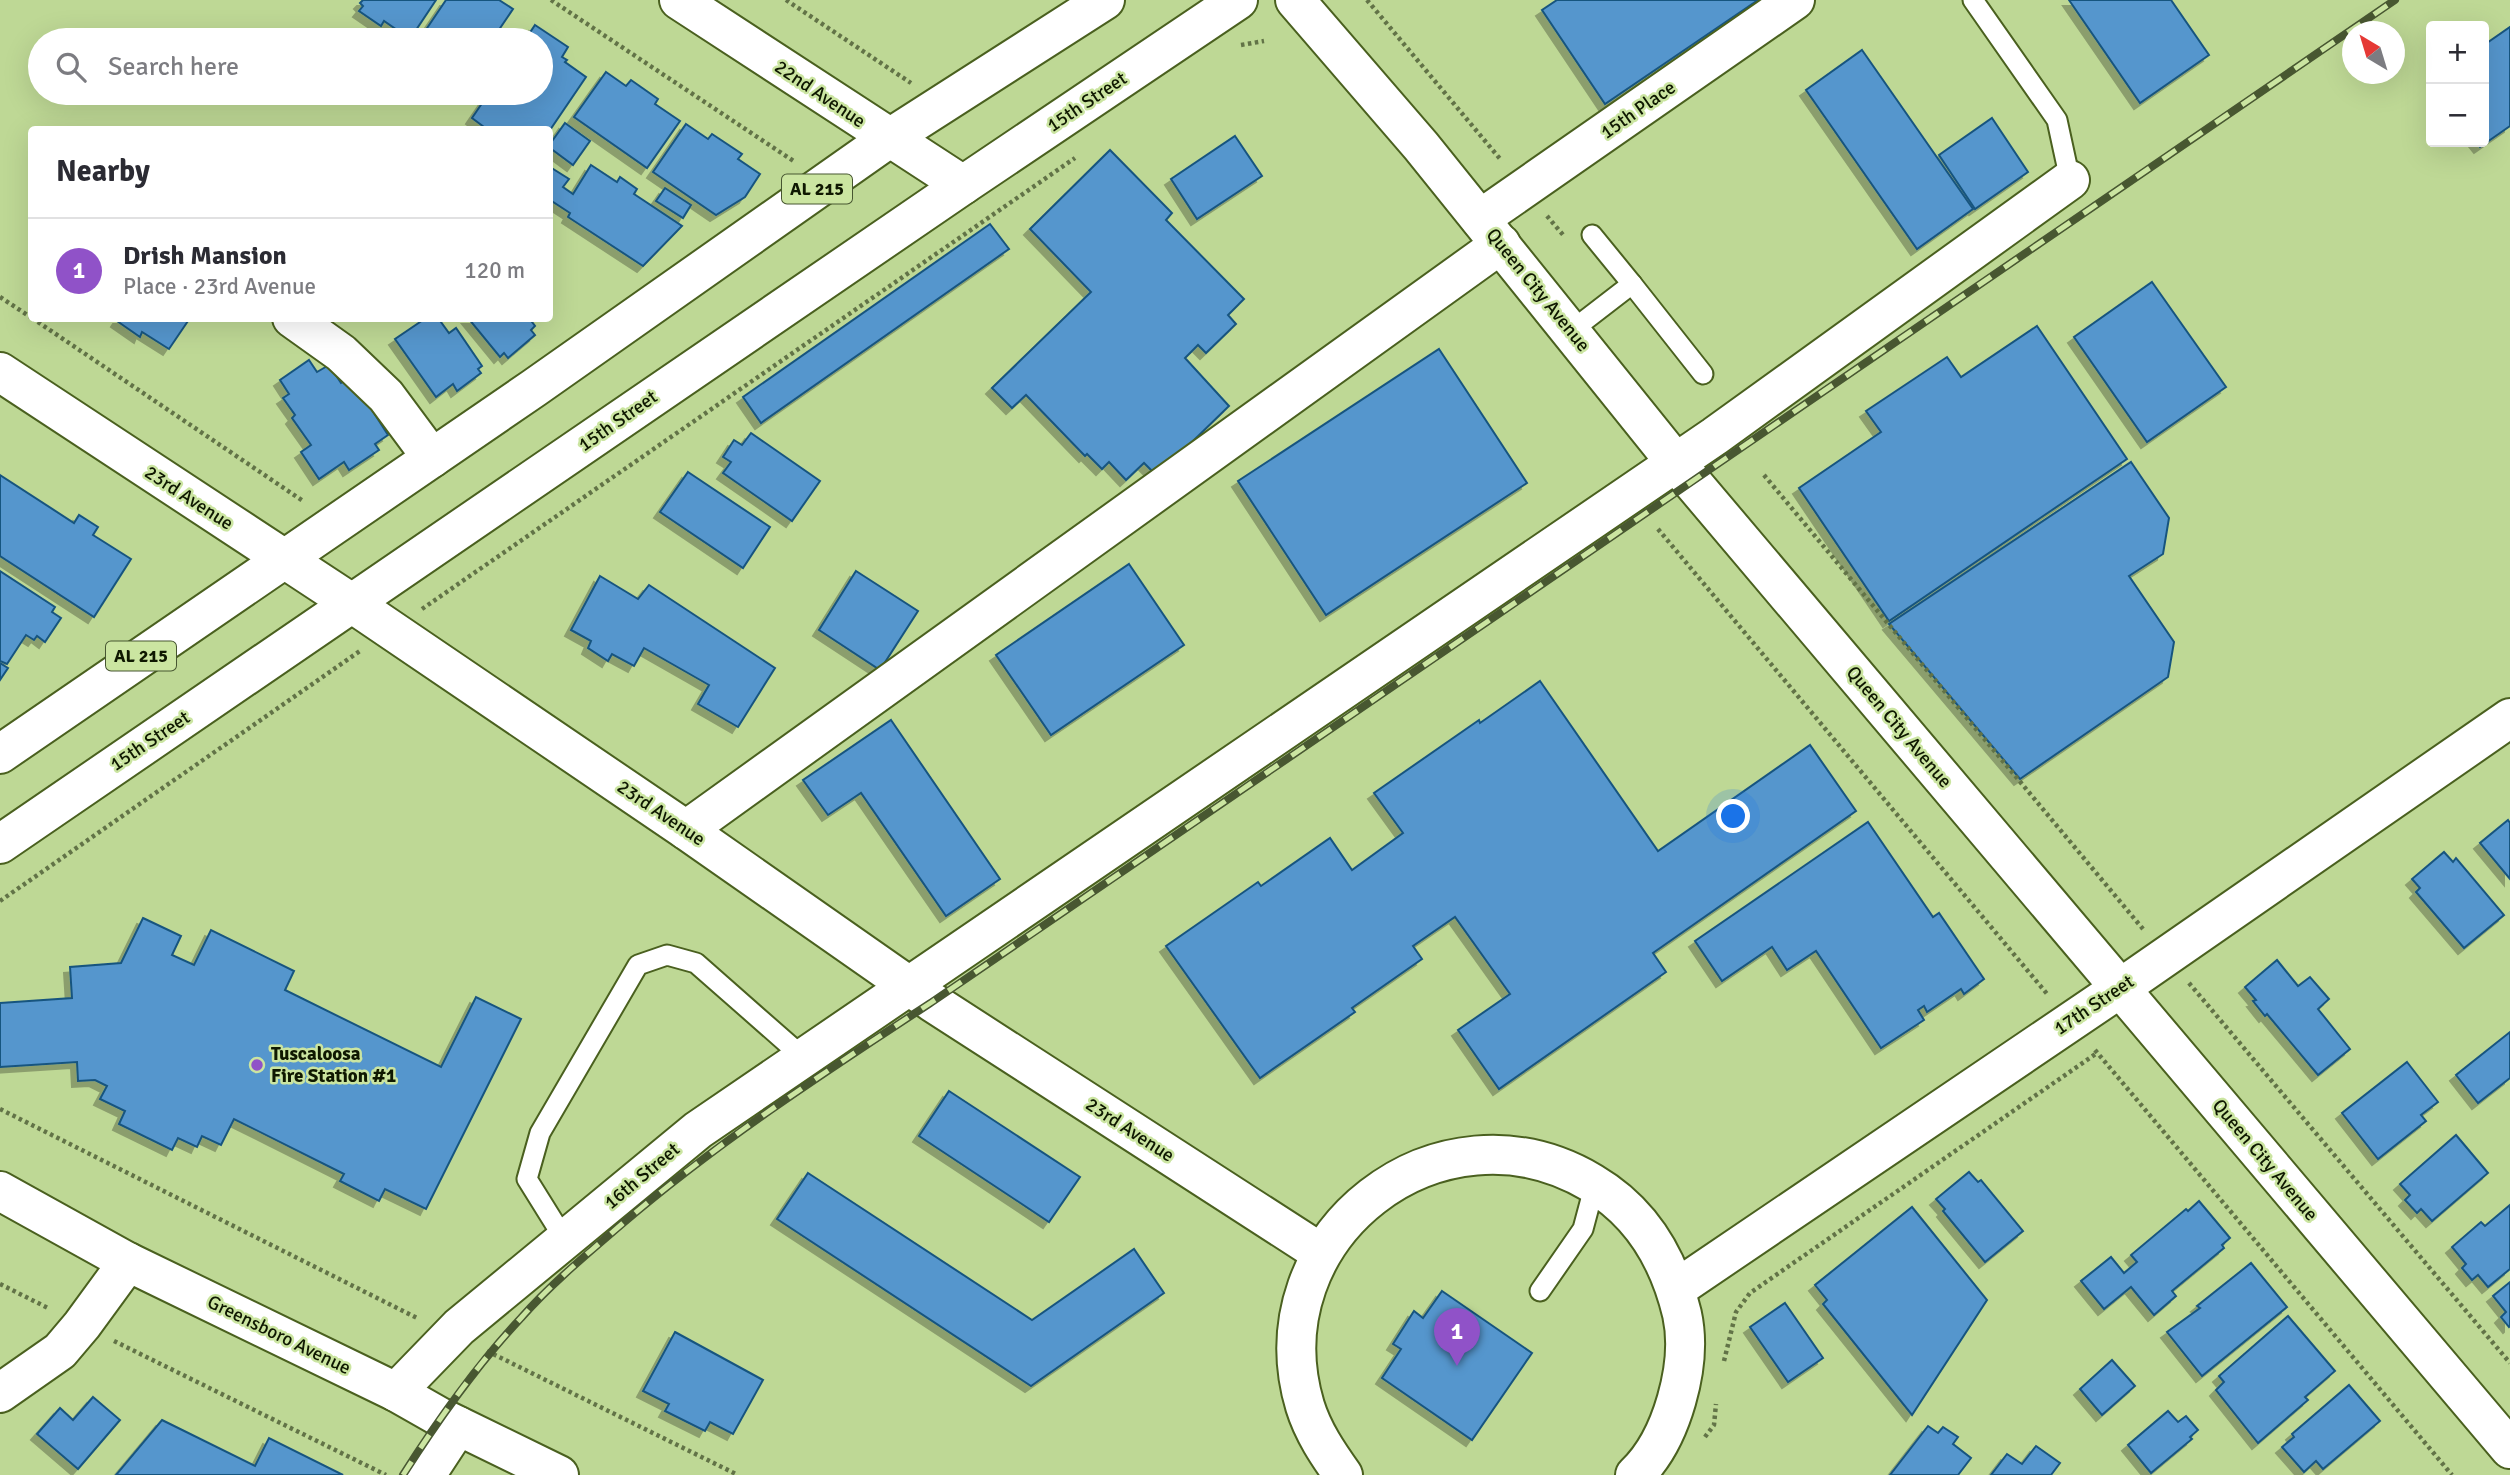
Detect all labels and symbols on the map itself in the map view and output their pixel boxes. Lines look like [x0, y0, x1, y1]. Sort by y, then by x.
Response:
north arrow [2342, 21, 2405, 84]
street label: 22nd Avenue [770, 55, 870, 133]
street label: 15th Street [1042, 66, 1132, 137]
street label: 15th Place [1596, 76, 1680, 144]
road number: AL 215 [782, 174, 852, 204]
street label: Queen City Avenue [1481, 223, 1595, 357]
street label: 15th Street [574, 385, 663, 457]
street label: 23rd Avenue [140, 460, 238, 536]
road number: AL 215 [106, 642, 176, 670]
street label: Queen City Avenue [1841, 661, 1957, 793]
street label: 15th Street [105, 705, 195, 776]
street label: 23rd Avenue [612, 775, 710, 851]
your location [1716, 799, 1750, 833]
street label: 17th Street [2049, 969, 2139, 1040]
place label: Tuscaloosa Fire Station #1 [271, 1042, 396, 1088]
marker: Tuscaloosa Fire Station #1 [249, 1057, 265, 1073]
street label: 23rd Avenue [1081, 1092, 1179, 1168]
street label: Queen City Avenue [2207, 1094, 2323, 1226]
street label: 16th Street [599, 1137, 685, 1215]
street label: Greensboro Avenue [203, 1290, 355, 1380]
pin: 1 [1434, 1308, 1480, 1366]

